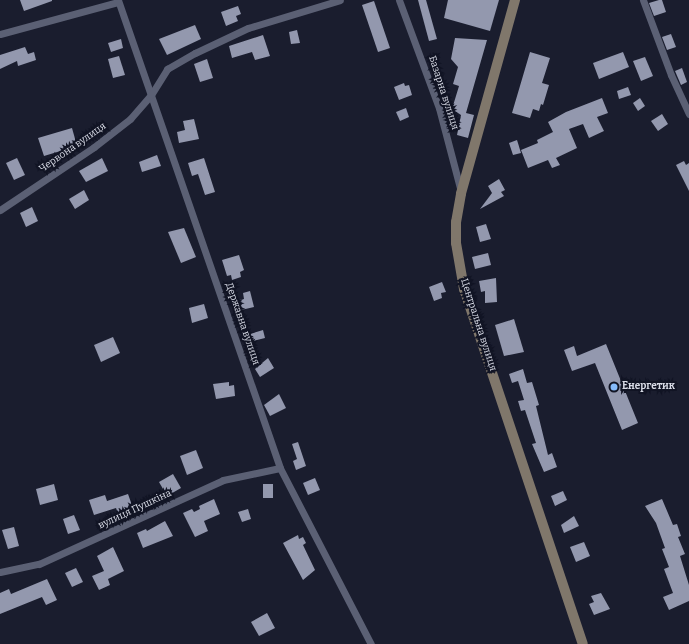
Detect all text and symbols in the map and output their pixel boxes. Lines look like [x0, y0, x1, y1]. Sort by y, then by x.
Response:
street label: Базарна вулиця [425, 55, 461, 131]
street label: Червона вулиця [37, 120, 109, 176]
street label: Центральна вулиця [457, 277, 499, 373]
street label: Державна вулиця [222, 281, 262, 367]
place label: Енергетик [622, 381, 675, 393]
marker: Енергетик [609, 382, 619, 392]
street label: вулиця Пушкіна [96, 488, 174, 532]

